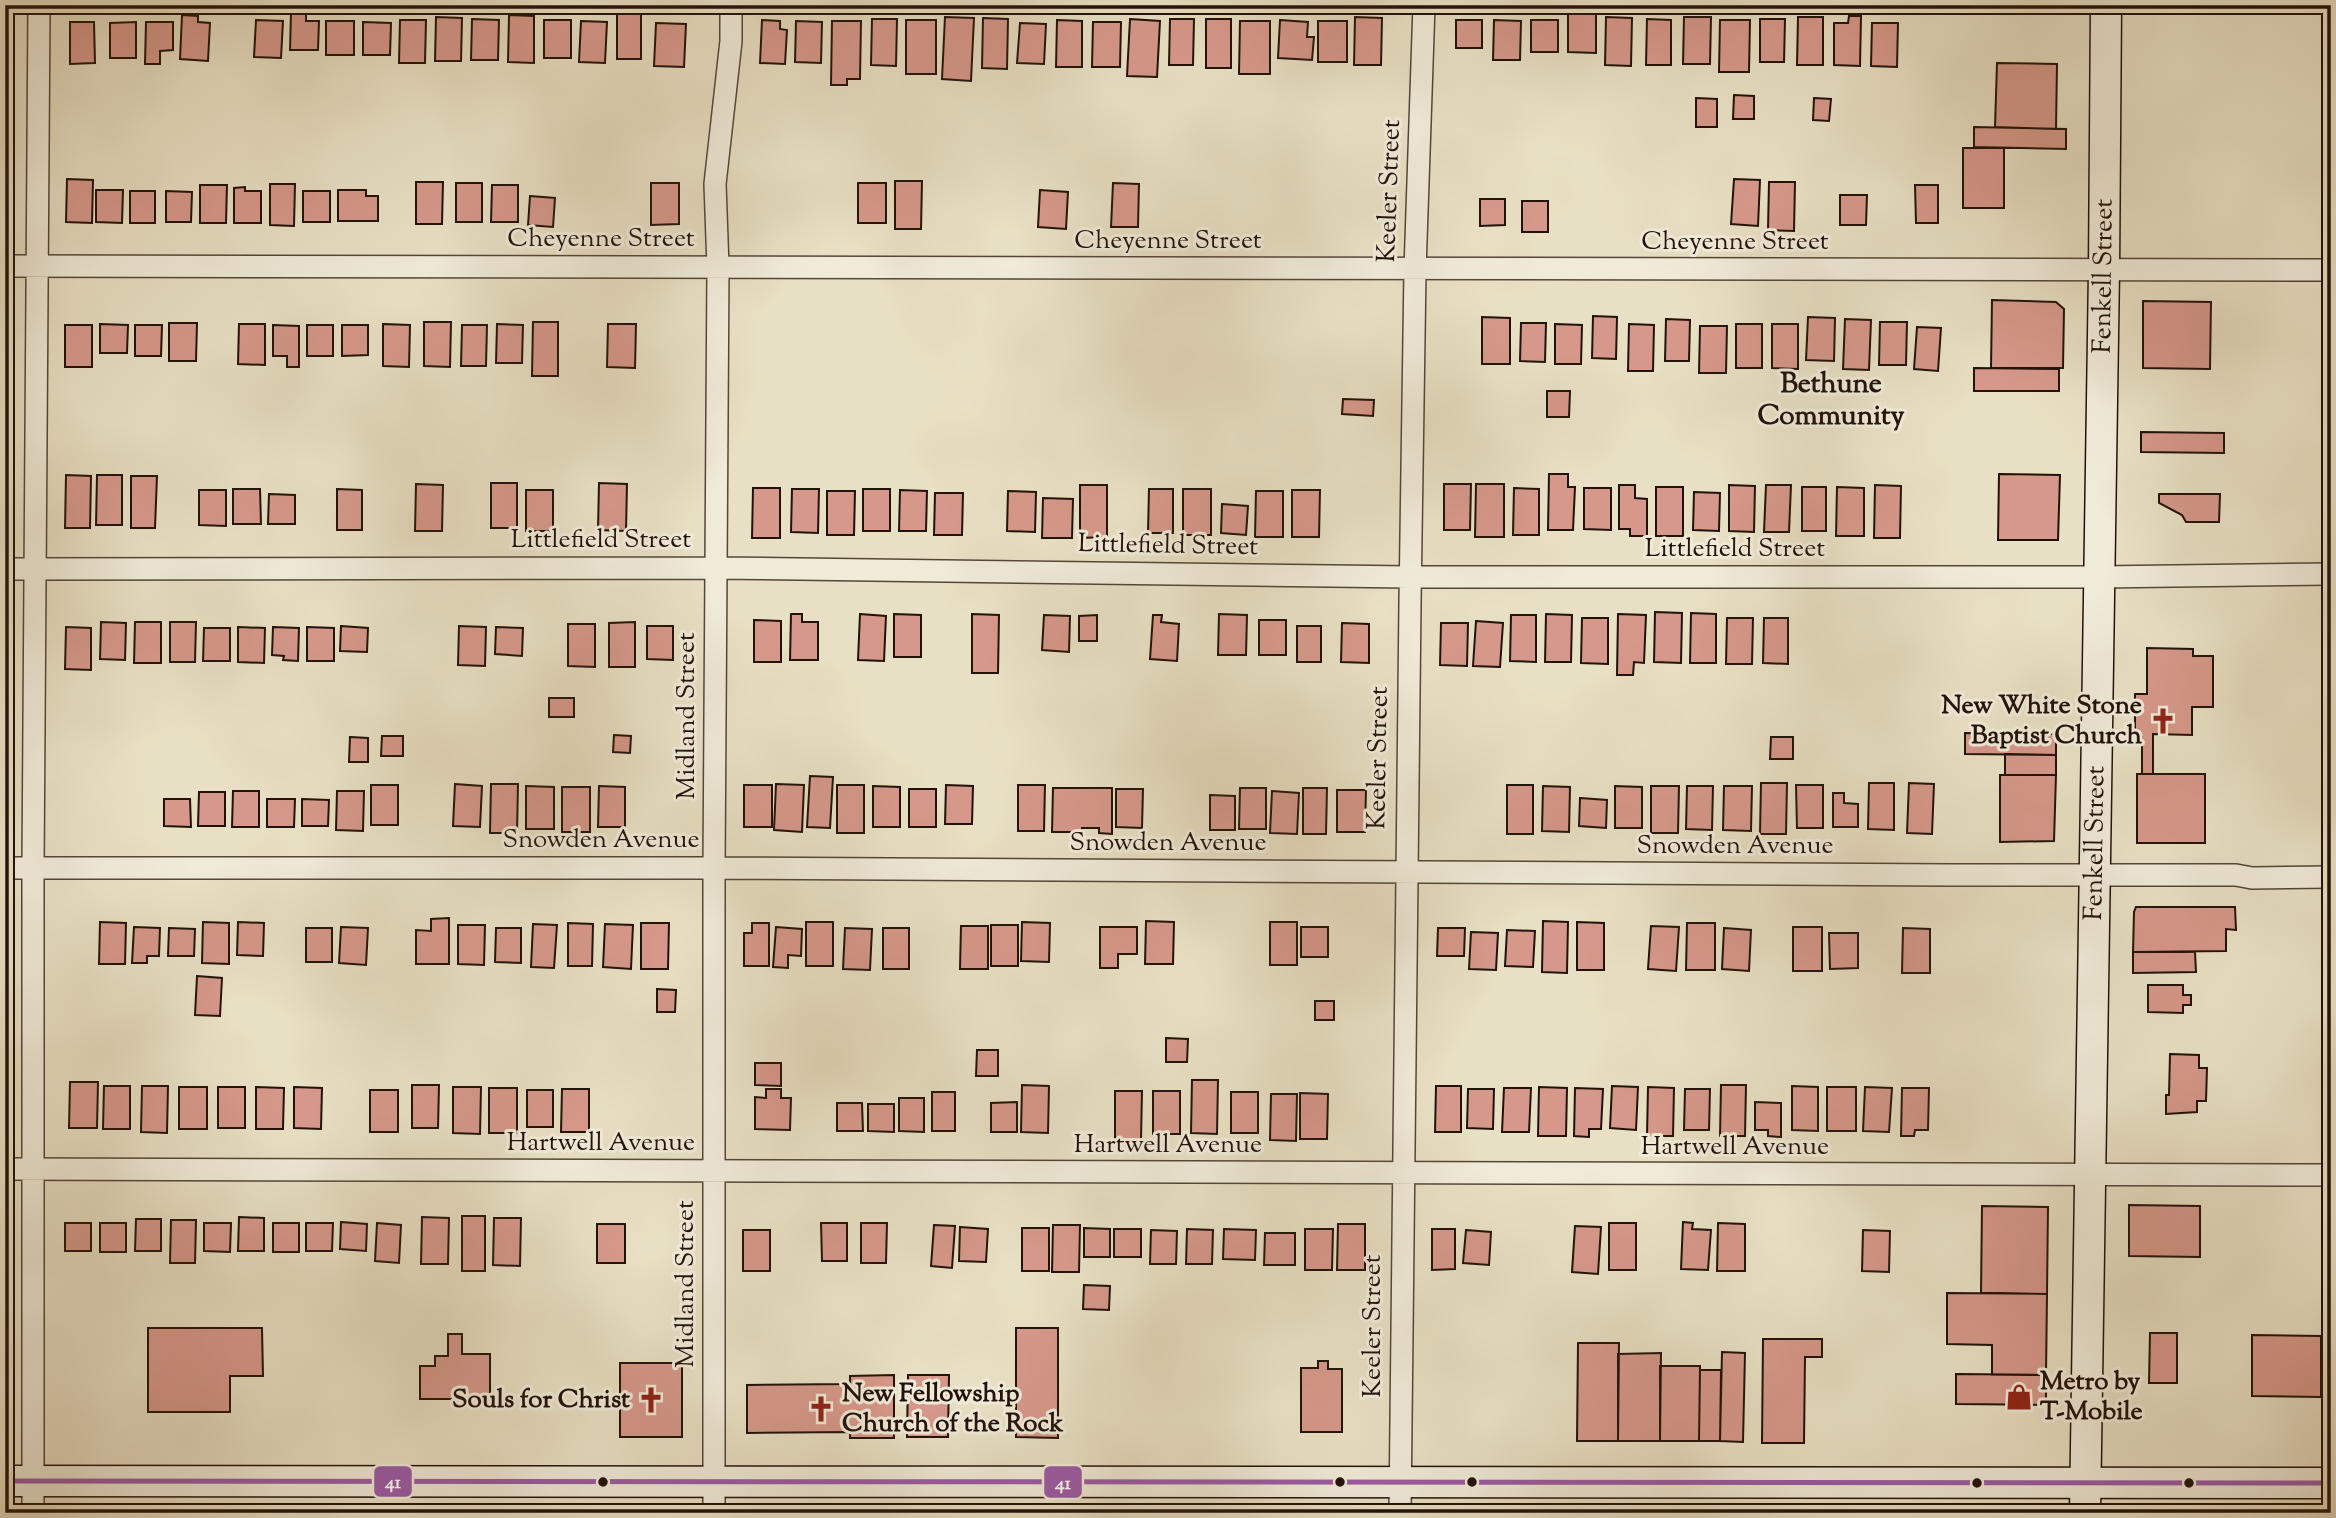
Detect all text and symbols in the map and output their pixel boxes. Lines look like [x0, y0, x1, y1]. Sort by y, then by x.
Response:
street label: Keeler Street [1369, 119, 1411, 263]
street label: Fenkell Street [2084, 199, 2123, 354]
street label: Cheyenne Street [507, 221, 695, 258]
street label: Cheyenne Street [1074, 223, 1262, 260]
street label: Cheyenne Street [1641, 224, 1829, 261]
district label: Bethune Community [1757, 365, 1905, 437]
street label: Littlefield Street [511, 522, 691, 559]
street label: Littlefield Street [1078, 526, 1259, 566]
street label: Littlefield Street [1645, 531, 1825, 568]
street label: Midland Street [669, 632, 706, 800]
street label: Keeler Street [1359, 686, 1399, 830]
place label: New White Stone Baptist Church [1941, 688, 2143, 755]
church icon: New White Stone Baptist Church [2148, 706, 2178, 736]
street label: Fenkell Street [2076, 765, 2115, 921]
street label: Snowden Avenue [502, 822, 700, 859]
street label: Snowden Avenue [1069, 825, 1267, 862]
street label: Snowden Avenue [1636, 828, 1834, 865]
street label: Hartwell Avenue [507, 1125, 695, 1162]
street label: Hartwell Avenue [1074, 1127, 1262, 1164]
street label: Hartwell Avenue [1641, 1129, 1829, 1166]
street label: Midland Street [668, 1200, 705, 1368]
street label: Keeler Street [1355, 1254, 1392, 1398]
place label: Metro by T-Mobile [2040, 1364, 2143, 1431]
place label: New Fellowship Church of the Rock [842, 1376, 1064, 1443]
place label: Souls for Christ [452, 1382, 630, 1419]
shop icon: Metro by T-Mobile [2004, 1382, 2034, 1412]
church icon: Souls for Christ [636, 1385, 666, 1415]
church icon: New Fellowship Church of the Rock [806, 1394, 836, 1424]
line badge: 41 [373, 1465, 413, 1498]
line badge: 41 [1043, 1465, 1083, 1499]
text: 41 [384, 1470, 402, 1497]
text: 41 [1054, 1471, 1072, 1498]
unlabelled marker [596, 1475, 610, 1489]
unlabelled marker [1333, 1475, 1347, 1489]
unlabelled marker [1465, 1475, 1479, 1489]
unlabelled marker [1970, 1476, 1984, 1490]
unlabelled marker [2182, 1476, 2196, 1490]

